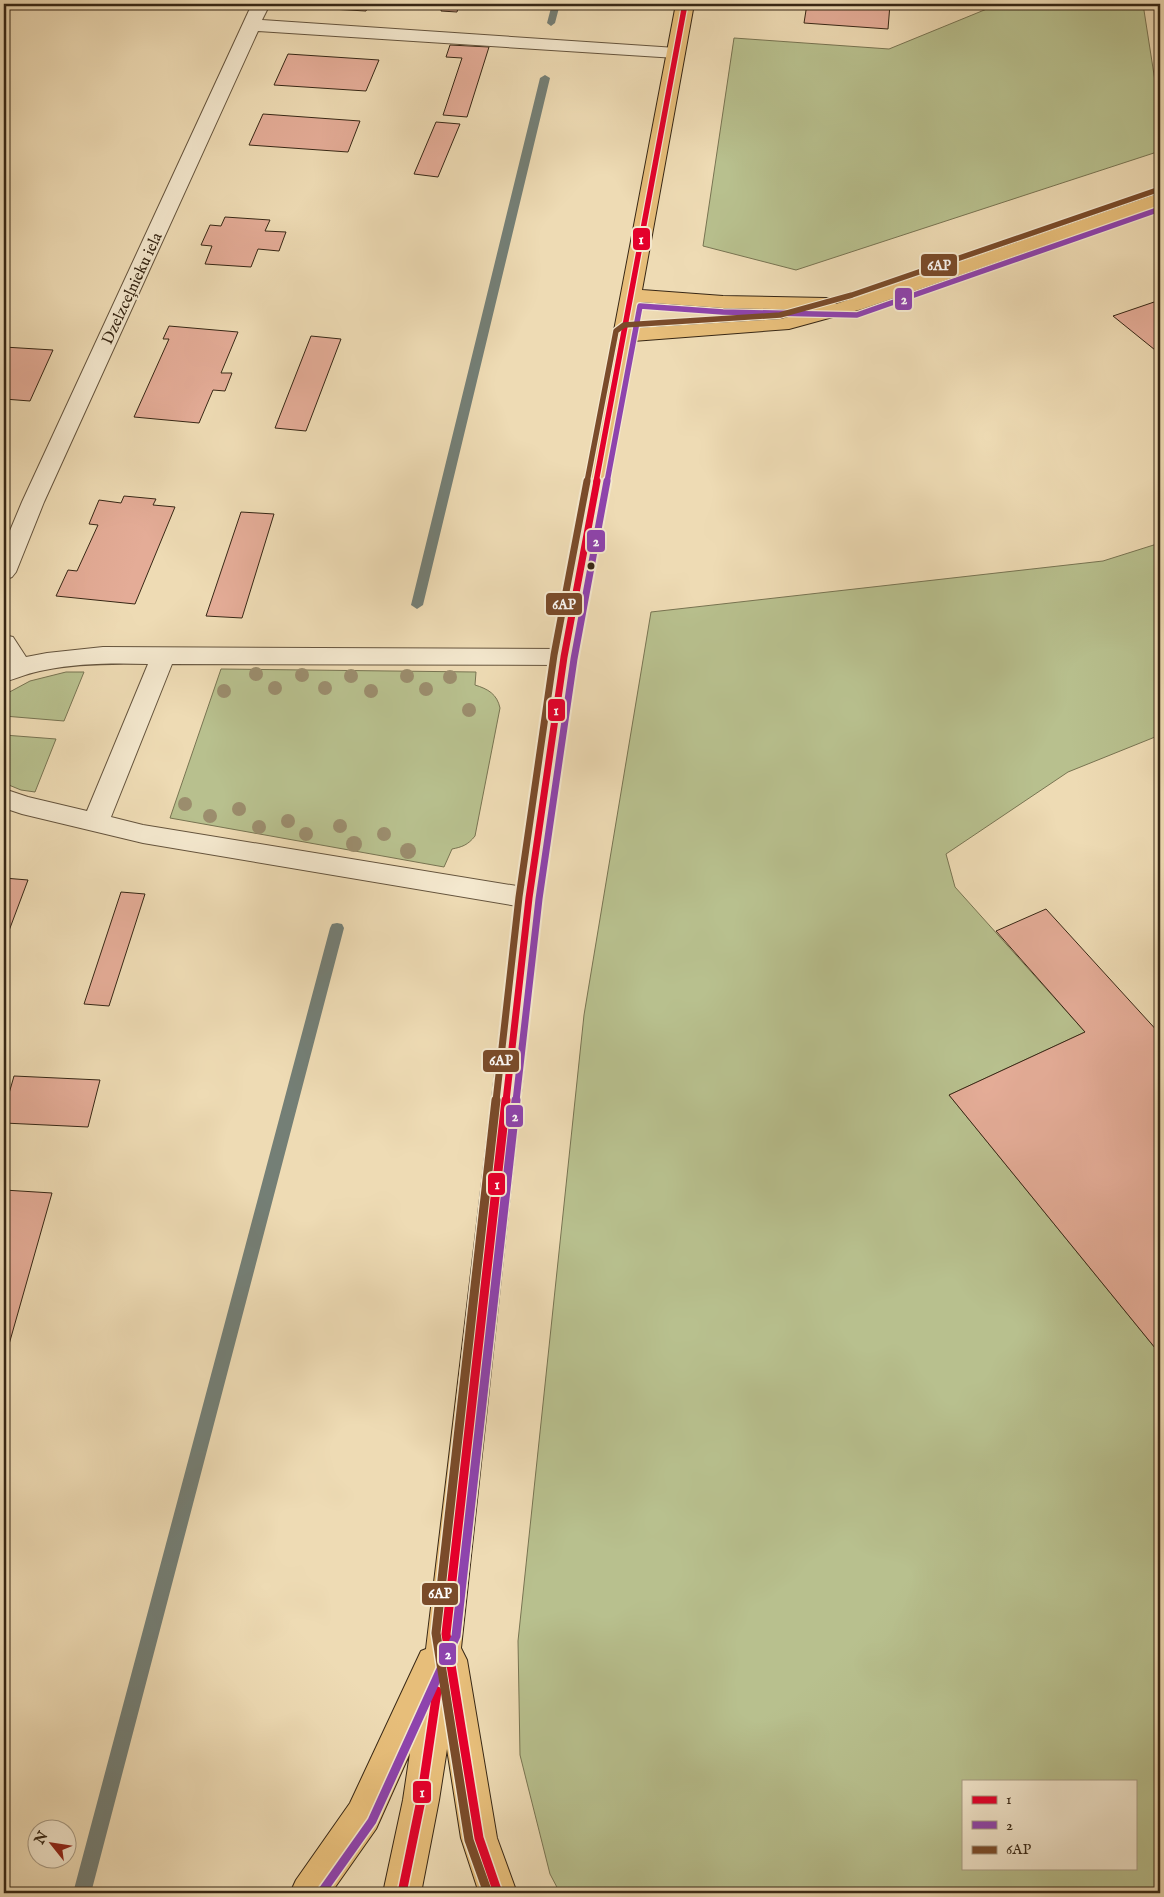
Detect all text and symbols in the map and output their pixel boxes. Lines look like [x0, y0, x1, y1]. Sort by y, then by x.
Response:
line badge: 1 [632, 227, 651, 251]
street label: Dzelzceļnieku iela [98, 230, 168, 348]
text: 1 [638, 231, 644, 249]
line badge: 6AP [920, 253, 958, 277]
text: 6AP [927, 257, 952, 275]
line badge: 2 [894, 287, 913, 311]
text: 2 [901, 291, 908, 309]
line badge: 2 [586, 529, 606, 553]
text: 2 [593, 533, 600, 551]
unlabelled marker [586, 561, 596, 571]
line badge: 6AP [545, 592, 583, 616]
text: 6AP [552, 596, 577, 614]
line badge: 1 [547, 698, 566, 722]
text: 1 [553, 702, 559, 720]
line badge: 6AP [482, 1049, 520, 1073]
text: 6AP [489, 1052, 514, 1070]
line badge: 2 [505, 1104, 524, 1128]
text: 2 [512, 1108, 519, 1126]
line badge: 1 [487, 1172, 506, 1196]
text: 1 [494, 1176, 500, 1194]
line badge: 6AP [421, 1582, 459, 1606]
text: 6AP [428, 1585, 453, 1603]
line badge: 2 [438, 1642, 457, 1666]
text: 2 [445, 1646, 452, 1664]
line badge: 1 [412, 1780, 432, 1804]
legend [962, 1780, 1136, 1870]
text: 1 [419, 1784, 425, 1802]
text: 1 [1006, 1790, 1012, 1809]
text: 2 [1006, 1816, 1013, 1835]
north arrow [28, 1820, 78, 1870]
text: N [30, 1828, 52, 1849]
text: 6AP [1006, 1840, 1031, 1859]

